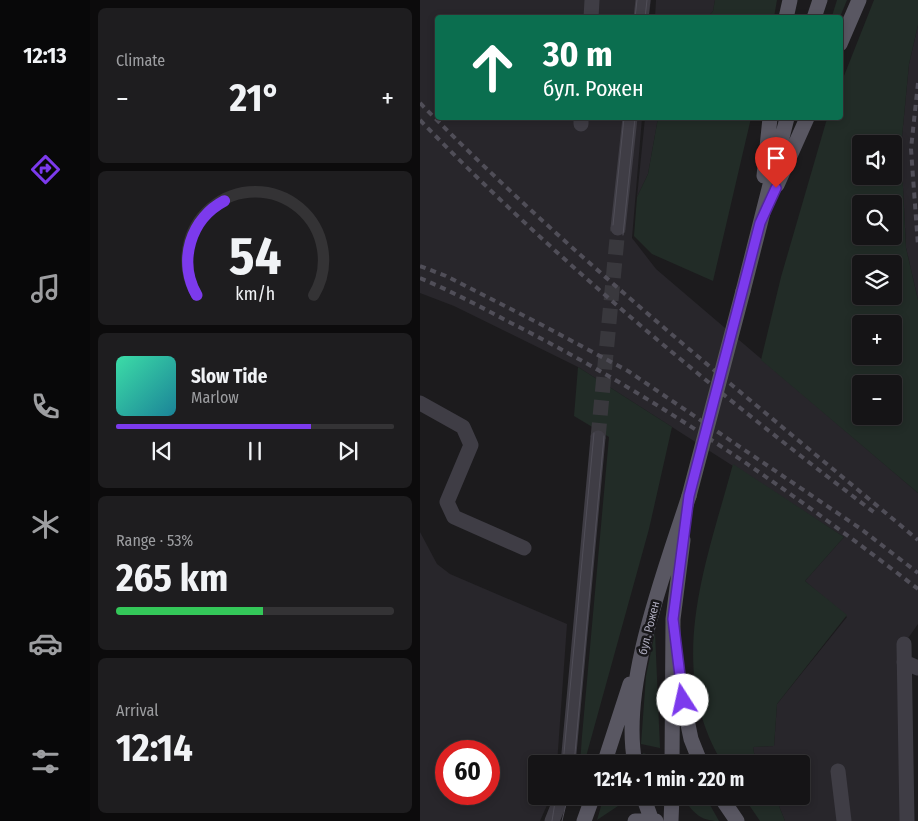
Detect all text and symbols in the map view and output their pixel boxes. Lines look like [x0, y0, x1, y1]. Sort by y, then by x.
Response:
text: 30 m [543, 33, 613, 75]
icon: ahead [460, 35, 525, 100]
text: 12:13 [23, 42, 67, 69]
text: Climate [116, 51, 165, 70]
text: 21° [230, 75, 280, 121]
text: бул. Рожен [543, 75, 644, 102]
text: − [116, 82, 129, 115]
text: + [381, 82, 394, 115]
map controls [852, 135, 902, 425]
button: sound [852, 135, 902, 185]
pin [755, 137, 797, 188]
icon: arrive [762, 144, 790, 172]
icon: directions [28, 152, 63, 187]
button: search [852, 195, 902, 245]
text: 54 [229, 225, 281, 288]
button: layers [852, 255, 902, 305]
icon: music [28, 271, 63, 306]
text: km/h [235, 283, 275, 305]
button: + [852, 315, 902, 365]
text: Slow Tide [191, 365, 267, 388]
button: − [852, 375, 902, 425]
text: Marlow [191, 388, 239, 407]
icon: phone [28, 389, 63, 424]
icon: previous [148, 437, 176, 465]
icon: pause [241, 437, 269, 465]
icon: next [334, 437, 362, 465]
icon: climate [28, 507, 63, 542]
text: Range · 53% [116, 531, 193, 550]
text: 265 km [116, 555, 228, 601]
street label: бул. Рожен [636, 600, 662, 656]
icon: car [28, 626, 63, 661]
position arrow [656, 673, 708, 725]
text: Arrival [116, 701, 158, 720]
text: 12:14 [116, 725, 193, 771]
speed limit sign: 60 [435, 740, 500, 805]
icon: filters [28, 744, 63, 779]
text: 12:14 · 1 min · 220 m [594, 768, 744, 791]

